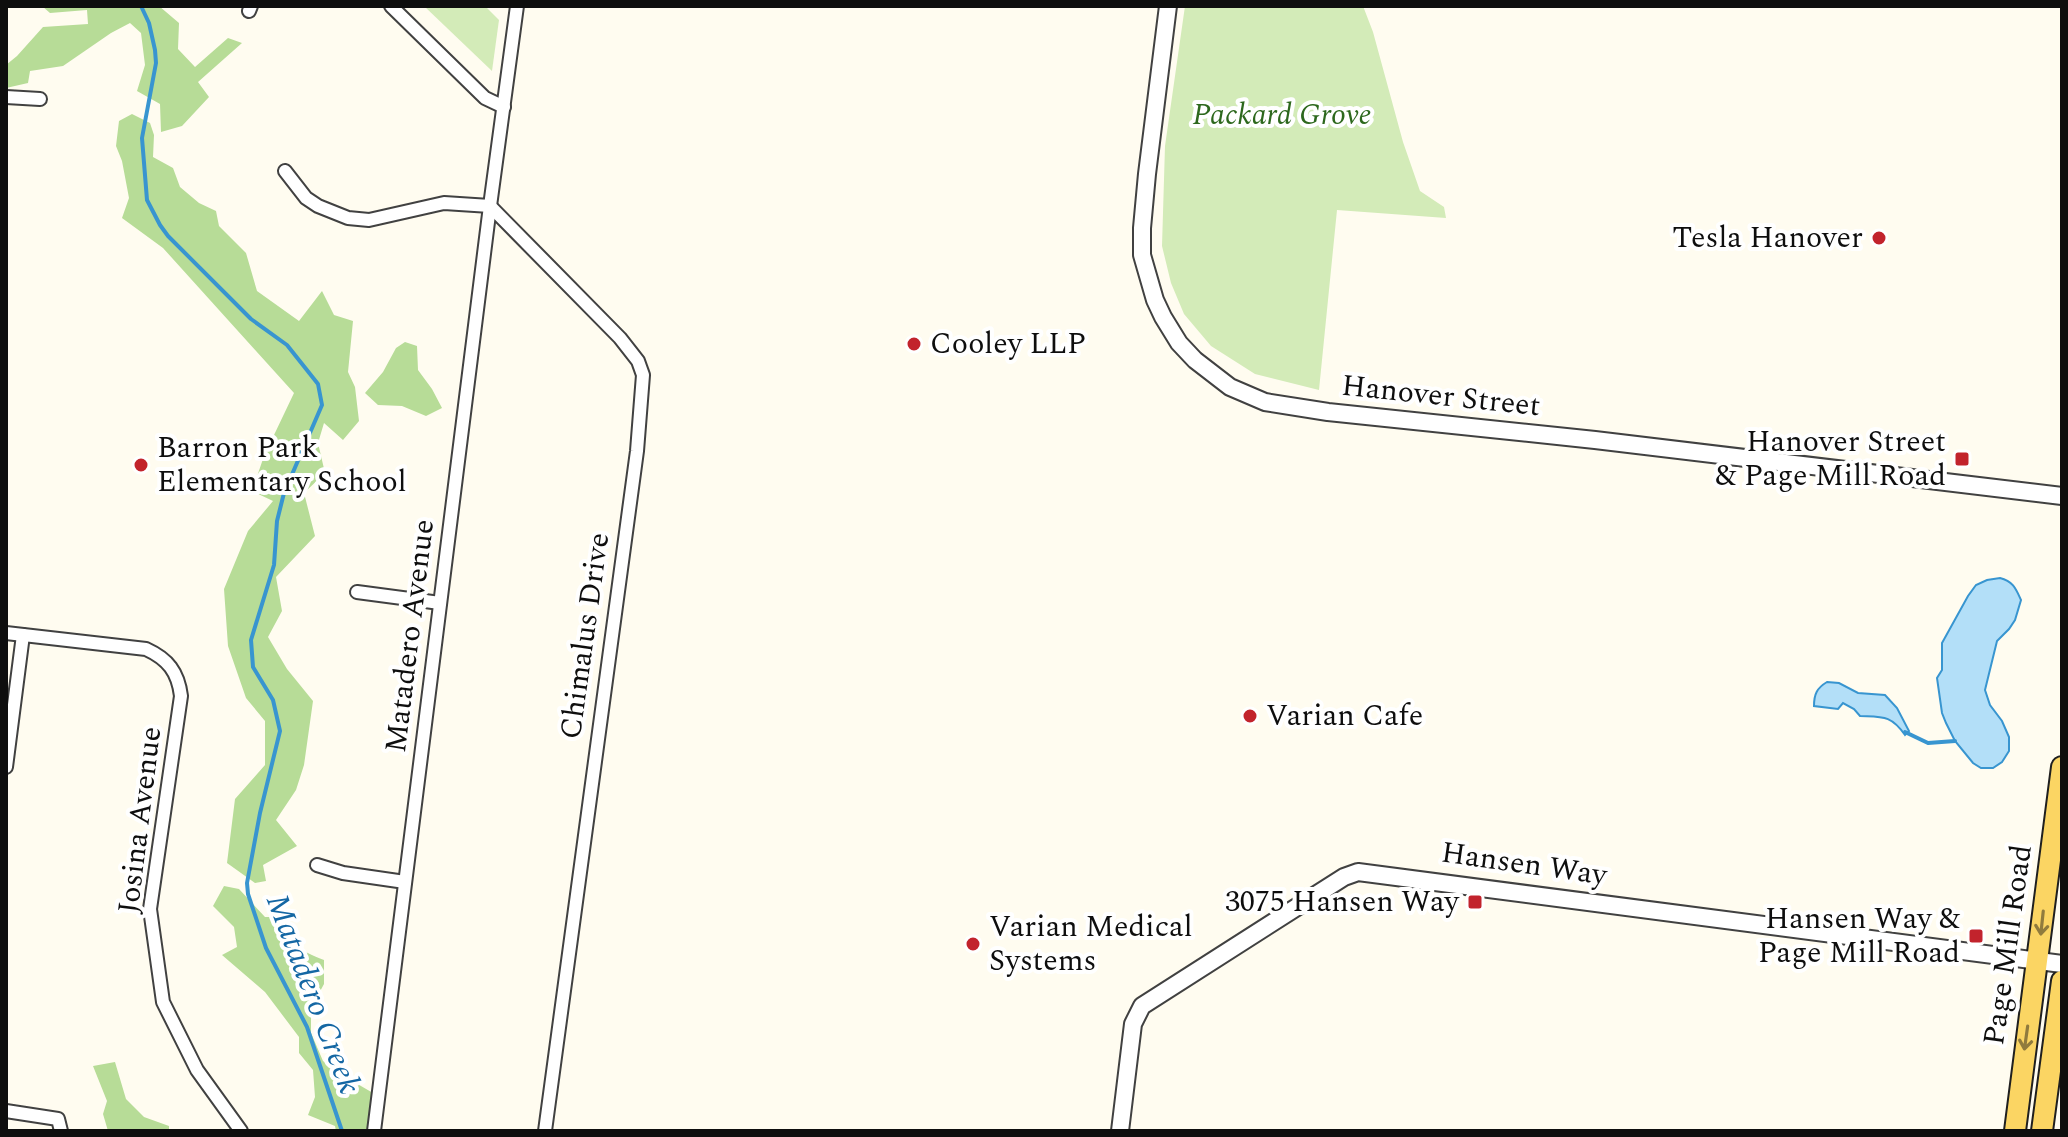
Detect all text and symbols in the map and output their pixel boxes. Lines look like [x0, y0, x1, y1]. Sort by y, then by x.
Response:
park label: Packard Grove [1192, 92, 1372, 138]
place label: Tesla Hanover [1672, 215, 1863, 261]
marker: Tesla Hanover [1870, 229, 1888, 247]
place label: Cooley LLP [930, 321, 1086, 367]
marker: Cooley LLP [905, 335, 923, 353]
street label: Hanover Street [1339, 363, 1543, 429]
place label: Hanover Street & Page Mill Road [1716, 419, 1946, 499]
place label: Barron Park Elementary School [157, 425, 407, 505]
marker: Hanover Street & Page Mill Road [1953, 450, 1971, 468]
marker: Barron Park Elementary School [132, 456, 150, 474]
street label: Matadero Avenue [373, 517, 447, 755]
street label: Chimalus Drive [548, 530, 622, 742]
place label: Varian Cafe [1266, 693, 1423, 739]
marker: Varian Cafe [1241, 707, 1259, 725]
street label: Josina Avenue [106, 724, 174, 916]
street label: Hansen Way [1438, 830, 1611, 899]
street label: Page Mill Road [1971, 842, 2045, 1048]
place label: 3075 Hansen Way [1225, 879, 1461, 925]
water label: Matadero Creek [252, 887, 374, 1101]
marker: 3075 Hansen Way [1466, 893, 1484, 911]
place label: Hansen Way & Page Mill Road [1758, 896, 1960, 976]
place label: Varian Medical Systems [989, 904, 1192, 984]
one-way arrow [2035, 909, 2050, 935]
marker: Hansen Way & Page Mill Road [1967, 927, 1985, 945]
marker: Varian Medical Systems [964, 935, 982, 953]
one-way arrow [2018, 1024, 2033, 1050]

